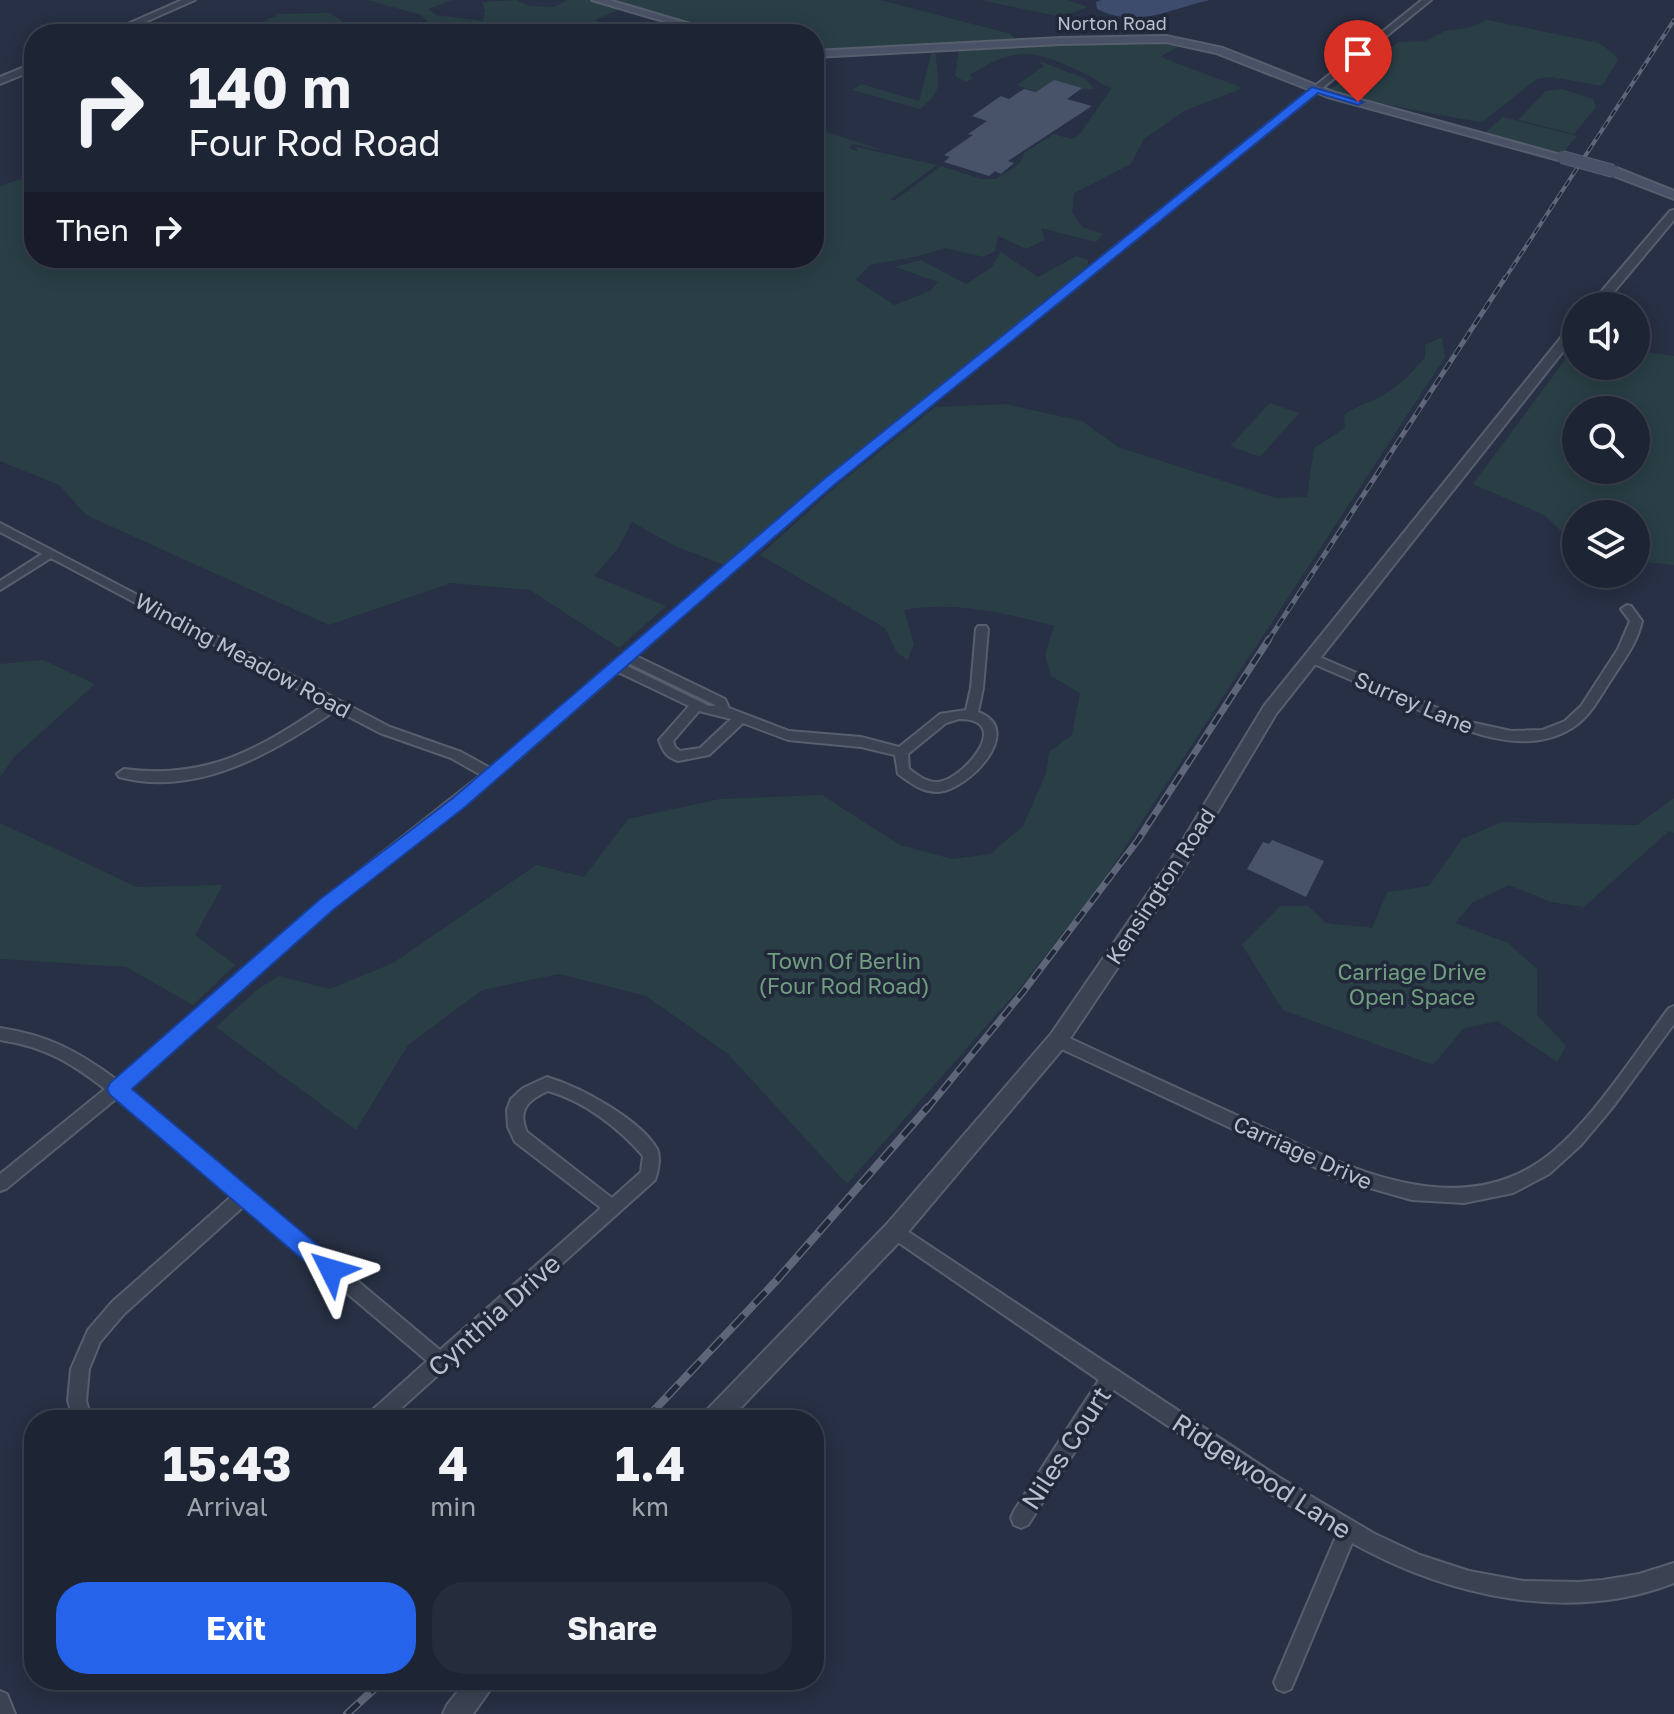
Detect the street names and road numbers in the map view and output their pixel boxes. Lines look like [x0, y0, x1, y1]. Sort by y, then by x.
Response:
street label: Norton Road [1057, 12, 1167, 34]
street label: Winding Meadow Road [131, 587, 355, 723]
street label: Surrey Lane [1351, 665, 1477, 739]
street label: Kensington Road [1100, 803, 1220, 969]
street label: Carriage Drive [1229, 1109, 1377, 1195]
street label: Cynthia Drive [422, 1248, 566, 1382]
street label: Niles Court [1015, 1381, 1117, 1515]
street label: Ridgewood Lane [1167, 1407, 1357, 1545]

